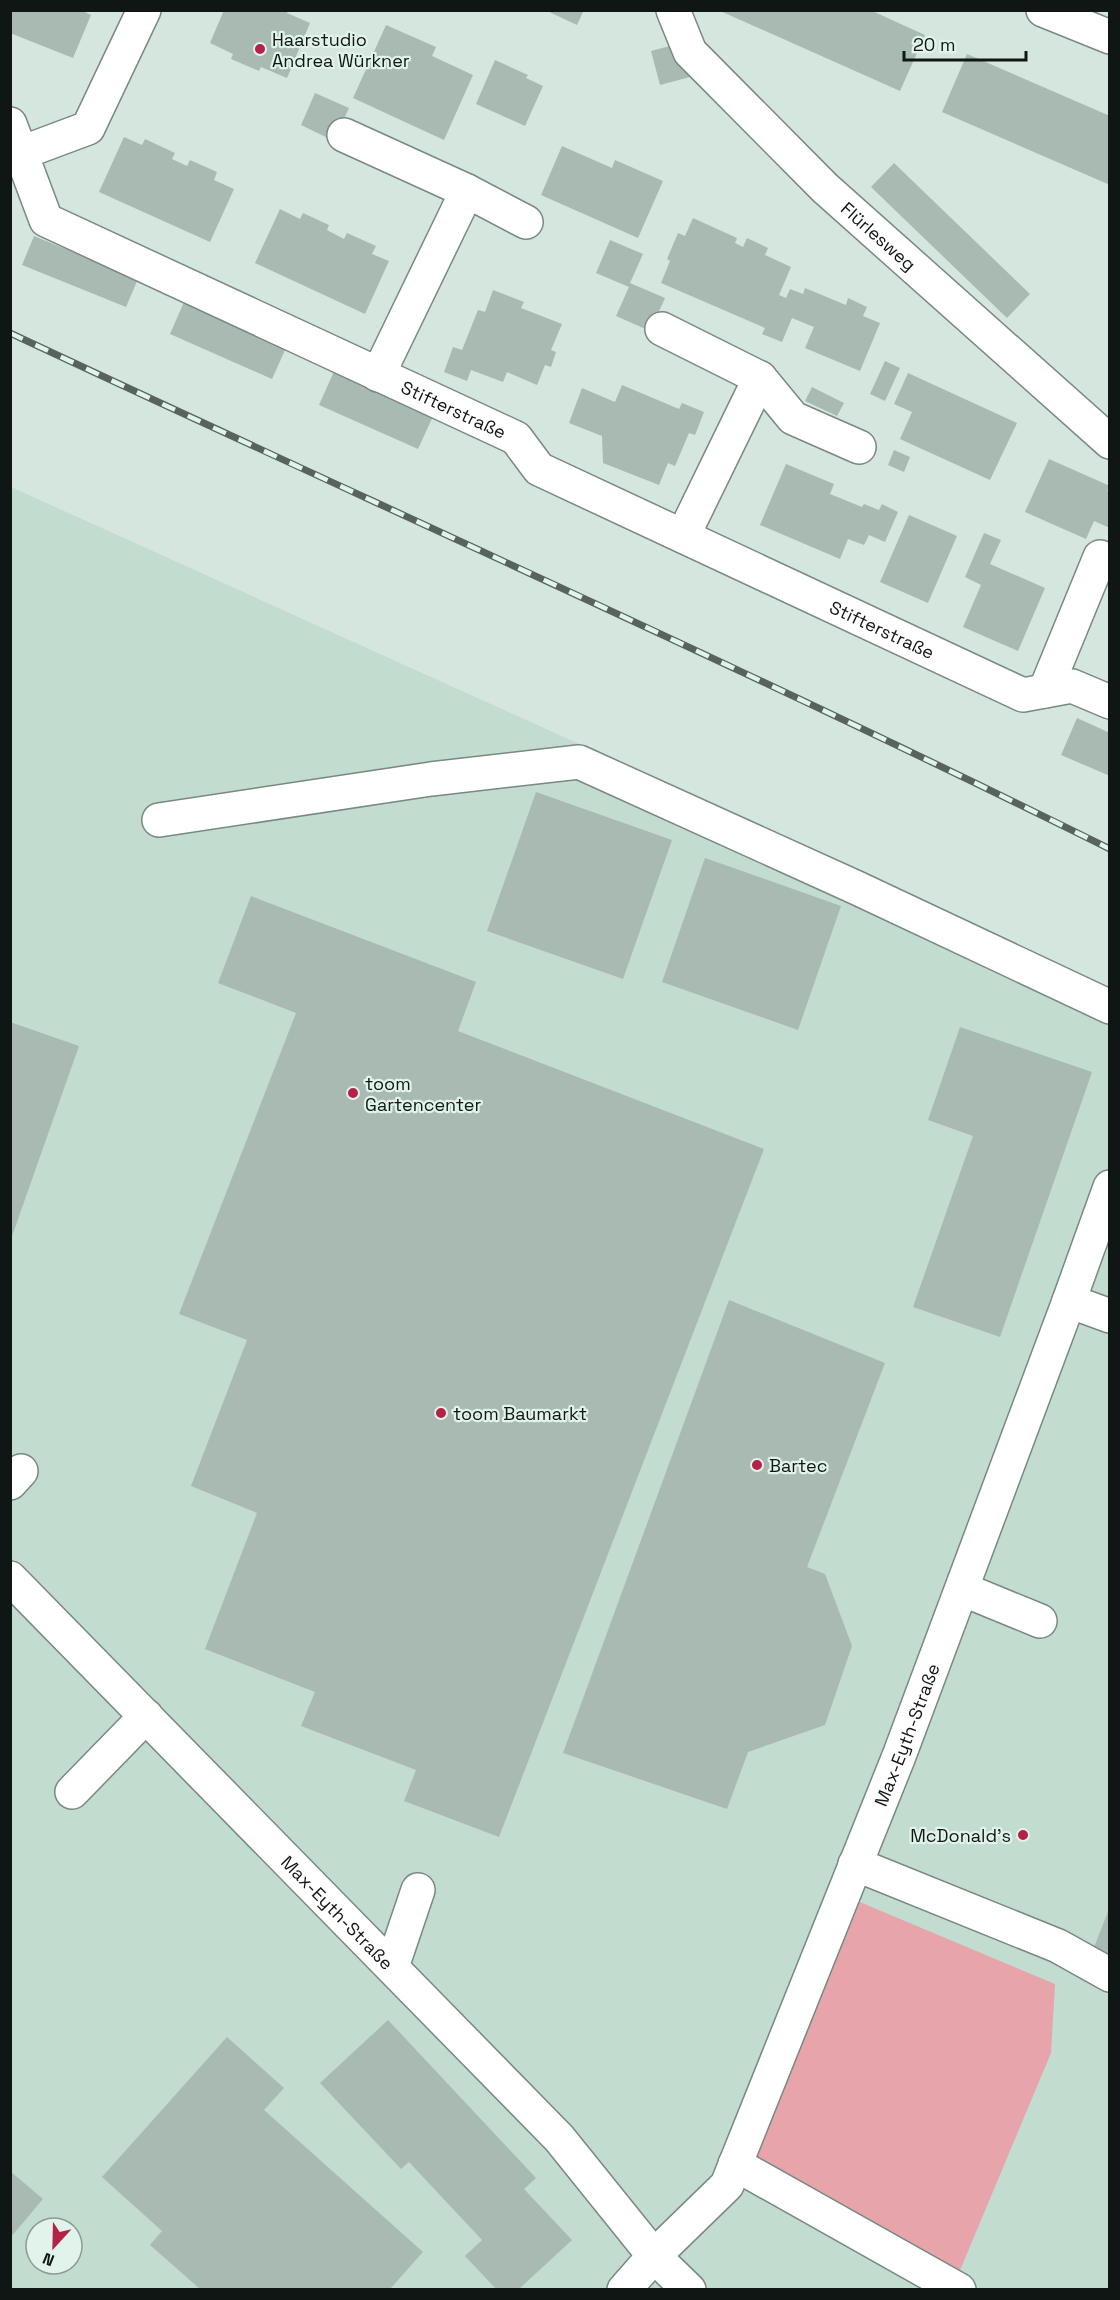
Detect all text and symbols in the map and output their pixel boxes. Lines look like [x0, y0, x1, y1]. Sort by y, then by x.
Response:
scale bar [904, 24, 1026, 62]
place label: Haarstudio Andrea Würkner [272, 28, 410, 72]
text: 20 m [913, 33, 956, 56]
marker: Haarstudio Andrea Würkner [253, 42, 267, 56]
street label: Flürlesweg [836, 196, 921, 275]
street label: Stifterstraße [398, 375, 510, 443]
street label: Stifterstraße [826, 595, 938, 664]
place label: toom Gartencenter [365, 1072, 481, 1116]
marker: toom Gartencenter [346, 1086, 360, 1100]
place label: toom Baumarkt [453, 1402, 587, 1425]
marker: toom Baumarkt [434, 1406, 448, 1420]
place label: Bartec [769, 1454, 827, 1477]
marker: Bartec [750, 1458, 764, 1472]
street label: Max-Eyth-Straße [869, 1660, 944, 1809]
place label: McDonald's [910, 1824, 1011, 1847]
marker: McDonald's [1016, 1828, 1030, 1842]
street label: Max-Eyth-Straße [277, 1850, 399, 1974]
north arrow [24, 2216, 84, 2276]
text: N [40, 2248, 57, 2271]

